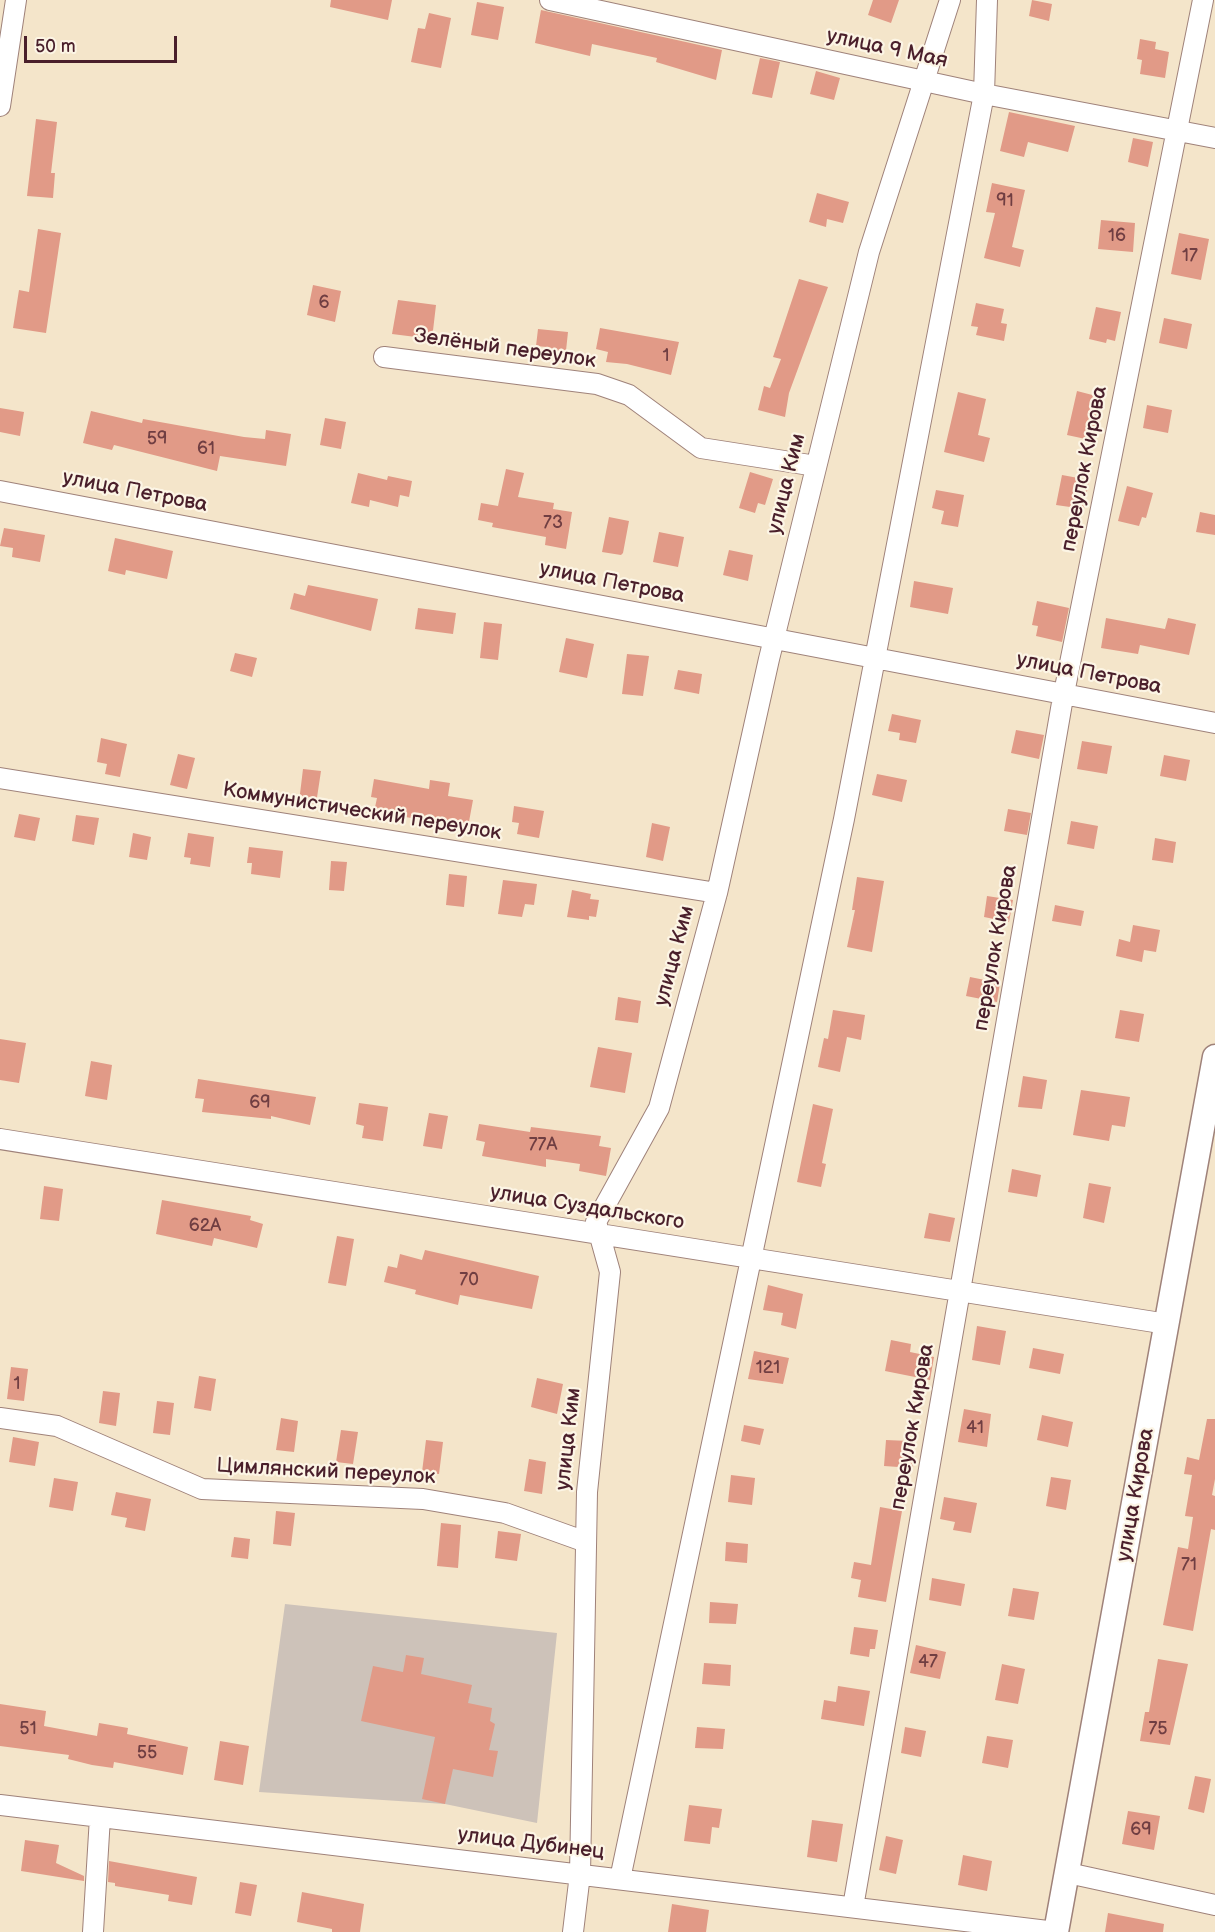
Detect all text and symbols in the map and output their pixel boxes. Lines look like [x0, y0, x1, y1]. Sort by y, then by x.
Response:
scale bar [27, 24, 180, 62]
street label: улица 9 Мая [824, 24, 950, 74]
text: 50 m [35, 36, 76, 57]
house number: 91 [996, 190, 1014, 212]
house number: 16 [1108, 225, 1126, 247]
house number: 17 [1182, 245, 1198, 267]
house number: 6 [319, 292, 329, 314]
street label: Зелёный переулок [413, 324, 597, 374]
house number: 1 [663, 345, 669, 367]
street label: переулок Кирова [1057, 384, 1113, 554]
house number: 59 [147, 428, 167, 450]
street label: улица Ким [762, 431, 812, 537]
house number: 61 [197, 438, 215, 460]
street label: улица Петрова [60, 466, 210, 518]
house number: 73 [543, 512, 563, 534]
street label: улица Петрова [537, 557, 687, 609]
street label: улица Петрова [1014, 648, 1164, 700]
street label: Коммунистический переулок [221, 778, 503, 846]
street label: переулок Кирова [969, 863, 1023, 1033]
street label: улица Ким [650, 903, 700, 1009]
house number: 69 [249, 1092, 271, 1114]
house number: 77А [529, 1134, 557, 1156]
street label: улица Суздальского [488, 1180, 686, 1236]
house number: 62А [189, 1215, 221, 1237]
house number: 70 [459, 1269, 479, 1291]
street label: переулок Кирова [886, 1342, 940, 1512]
house number: 121 [756, 1357, 780, 1379]
house number: 1 [14, 1373, 20, 1395]
street label: улица Ким [551, 1387, 587, 1491]
house number: 41 [966, 1417, 984, 1439]
street label: улица Кирова [1112, 1426, 1160, 1564]
street label: Цимлянский переулок [216, 1454, 436, 1490]
house number: 71 [1181, 1554, 1197, 1576]
house number: 47 [918, 1651, 938, 1673]
house number: 51 [19, 1718, 37, 1740]
house number: 75 [1148, 1718, 1168, 1740]
house number: 55 [137, 1742, 157, 1764]
house number: 69 [1130, 1819, 1152, 1841]
street label: улица Дубинец [456, 1823, 606, 1865]

